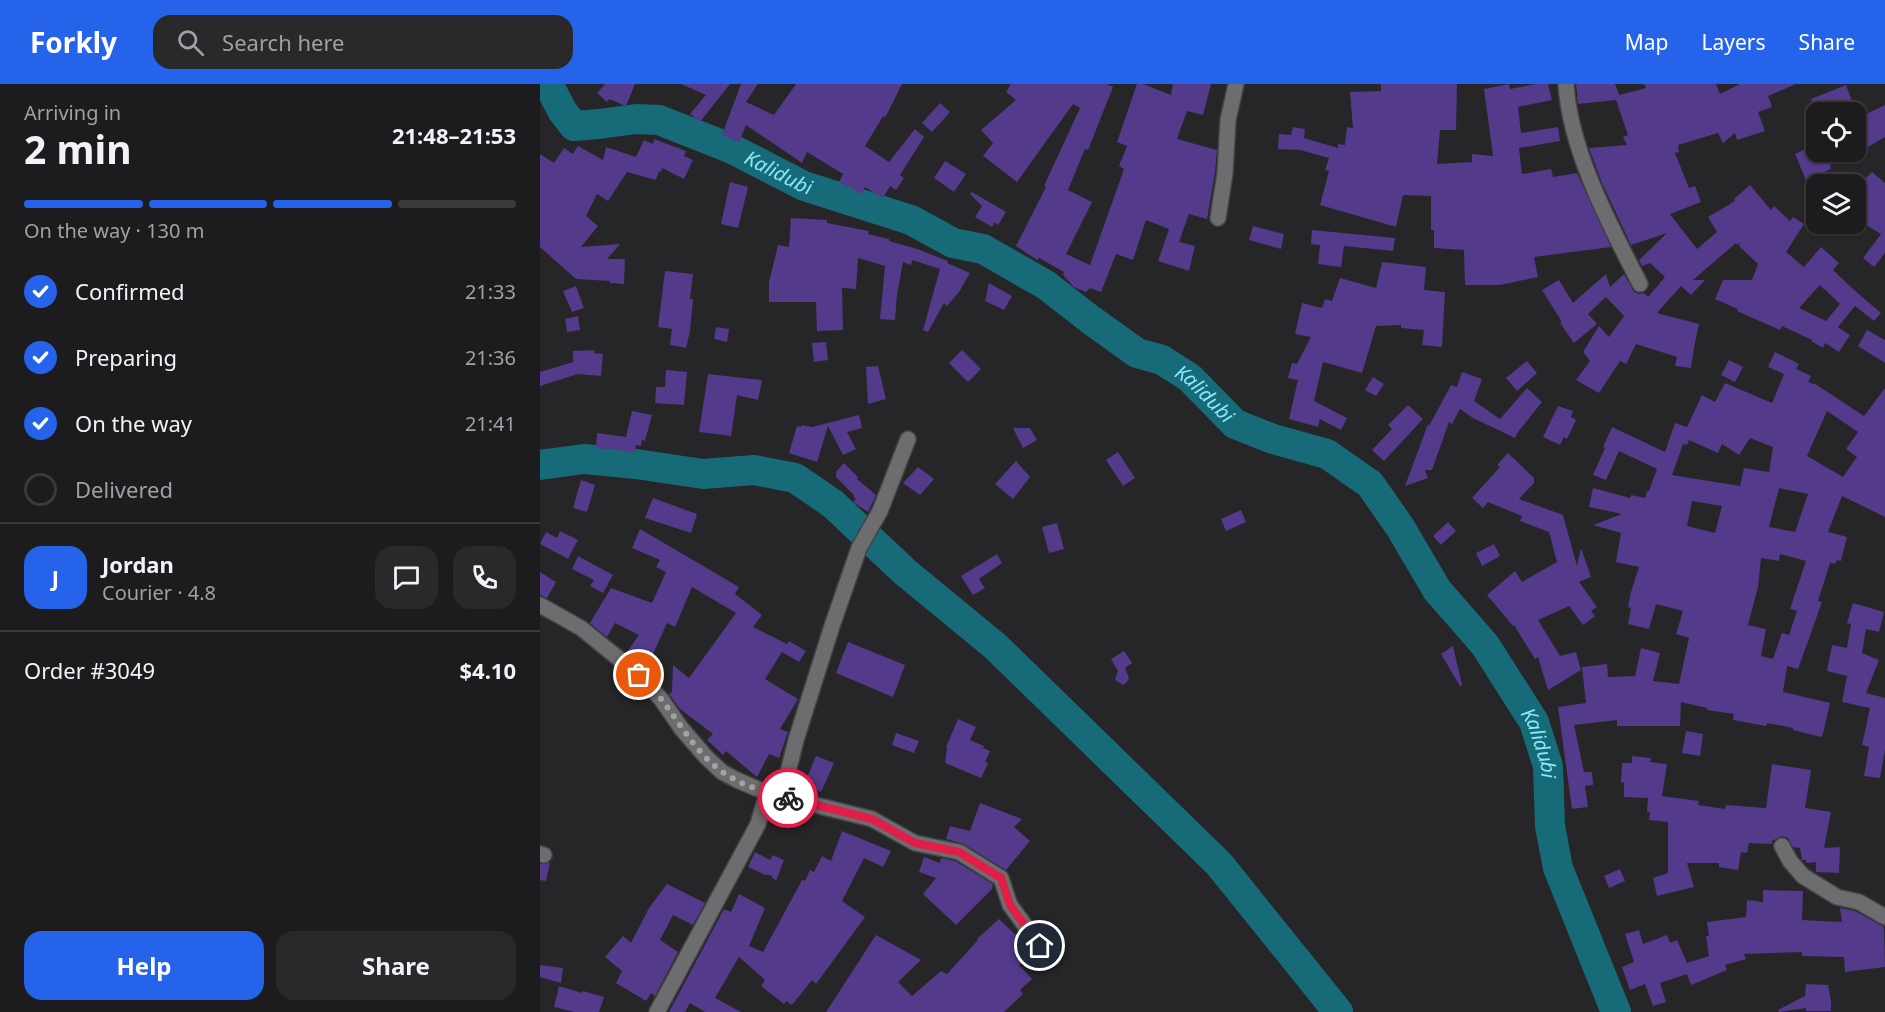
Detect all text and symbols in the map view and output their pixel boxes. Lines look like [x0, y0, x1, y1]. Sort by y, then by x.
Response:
search box [153, 15, 573, 69]
text: Forkly [30, 23, 117, 61]
icon: search [174, 26, 207, 59]
text: Search here [222, 27, 345, 57]
text: Map [1625, 28, 1669, 56]
text: Layers [1702, 28, 1766, 56]
text: Share [1799, 28, 1855, 56]
text: Arriving in [24, 99, 121, 126]
map controls [1806, 102, 1866, 234]
button: locate [1806, 102, 1866, 162]
text: 21:48–21:53 [392, 120, 516, 150]
text: 2 min [24, 122, 131, 175]
water label: Kalidubi [740, 144, 817, 201]
button: layers [1806, 174, 1866, 234]
text: On the way · 130 m [24, 217, 204, 244]
icon: check [24, 275, 57, 308]
text: Confirmed [75, 276, 185, 306]
text: 21:33 [465, 278, 516, 305]
icon: check [24, 341, 57, 374]
text: Preparing [75, 342, 177, 372]
text: 21:36 [465, 344, 516, 371]
water label: Kalidubi [1170, 358, 1241, 429]
icon: check [24, 407, 57, 440]
text: On the way [75, 408, 192, 438]
text: 21:41 [465, 410, 516, 437]
text: Delivered [75, 474, 173, 504]
button: chat [375, 546, 438, 609]
button: phone [453, 546, 516, 609]
text: Jordan [102, 549, 174, 579]
text: J [52, 562, 59, 592]
text: Courier · 4.8 [102, 579, 216, 606]
pin [613, 649, 664, 700]
text: Order #3049 [24, 655, 155, 685]
text: $4.10 [459, 655, 516, 685]
icon: bag [622, 658, 655, 691]
water label: Kalidubi [1515, 702, 1562, 779]
courier [758, 768, 818, 828]
icon: bike [772, 782, 805, 815]
pin [1014, 920, 1065, 971]
icon: home [1023, 929, 1056, 962]
button: Help [24, 931, 264, 1000]
button: Share [276, 931, 516, 1000]

